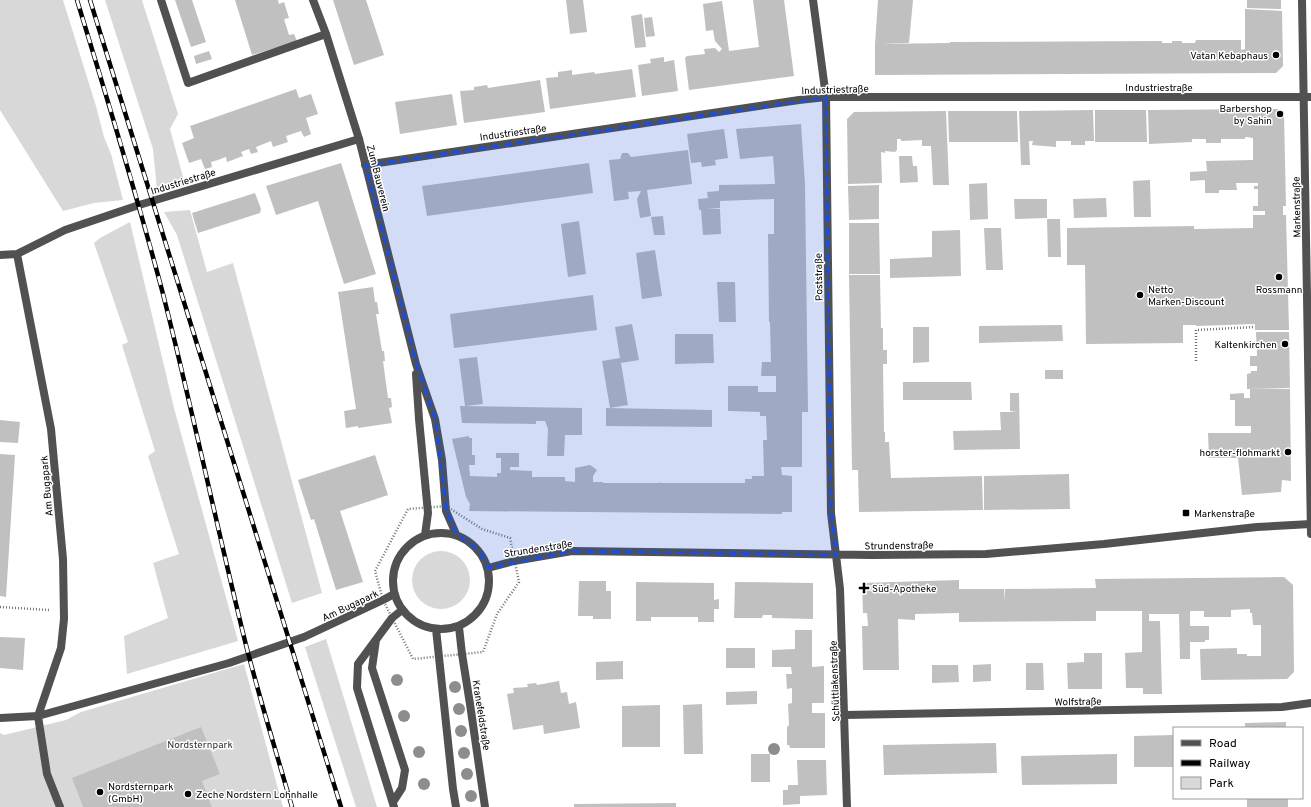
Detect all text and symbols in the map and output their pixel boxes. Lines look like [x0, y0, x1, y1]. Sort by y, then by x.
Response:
place label: Vatan Kebaphaus [1190, 50, 1268, 63]
marker: Vatan Kebaphaus [1271, 50, 1281, 60]
street label: Industriestraße [1125, 82, 1193, 95]
street label: Industriestraße [801, 83, 869, 98]
place label: Barbershop by Sahin [1219, 103, 1272, 128]
marker: Barbershop by Sahin [1275, 109, 1285, 119]
street label: Industriestraße [479, 122, 547, 145]
street label: Zum Bauverein [363, 144, 392, 213]
street label: Industriestraße [149, 166, 218, 198]
street label: Markenstraße [1290, 176, 1305, 238]
street label: Poststraße [813, 253, 826, 301]
marker: Rossmann [1274, 272, 1284, 282]
place label: Netto Marken-Discount [1148, 284, 1225, 309]
place label: Rossmann [1256, 284, 1302, 297]
marker: Netto Marken-Discount [1135, 290, 1145, 300]
place label: Kaltenkirchen [1214, 339, 1277, 352]
marker: Kaltenkirchen [1280, 339, 1290, 349]
place label: horster-flohmarkt [1199, 447, 1280, 460]
marker: horster-flohmarkt [1283, 447, 1293, 457]
street label: Am Bugapark [38, 455, 57, 517]
marker: Markenstraße [1181, 508, 1191, 518]
place label: Markenstraße [1194, 508, 1255, 521]
street label: Strundenstraße [503, 538, 573, 561]
street label: Strundenstraße [864, 539, 934, 554]
marker: Süd-Apotheke [859, 583, 869, 593]
place label: Süd-Apotheke [872, 583, 936, 596]
street label: Am Bugapark [320, 588, 381, 625]
street label: Schüttlakenstraße [828, 640, 843, 722]
street label: Kranefeldstraße [469, 679, 493, 751]
street label: Wolfstraße [1054, 696, 1102, 709]
legend [1173, 727, 1303, 799]
text: Road [1209, 736, 1237, 752]
park label: Nordsternpark [167, 739, 233, 752]
text: Railway [1209, 756, 1250, 772]
text: Park [1209, 776, 1234, 792]
place label: Nordsternpark (GmbH) [108, 781, 174, 806]
marker: Nordsternpark (GmbH) [95, 787, 105, 797]
marker: Zeche Nordstern Lohnhalle [183, 789, 193, 799]
place label: Zeche Nordstern Lohnhalle [196, 789, 318, 802]

